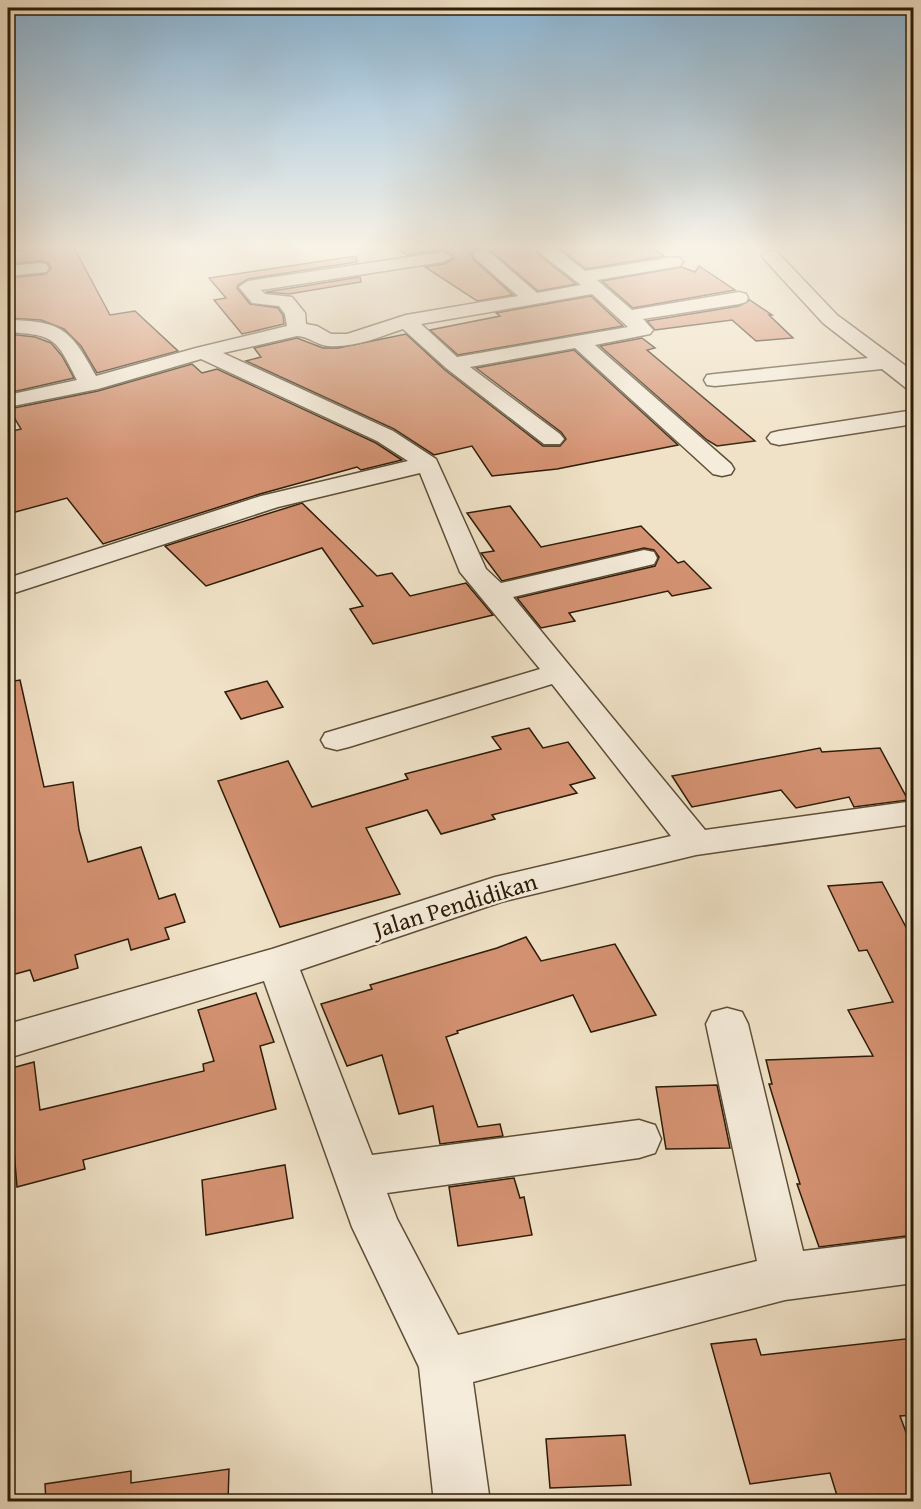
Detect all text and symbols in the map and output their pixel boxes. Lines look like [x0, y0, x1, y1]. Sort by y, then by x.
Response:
street label: Jalan Pendidikan [366, 863, 542, 947]

